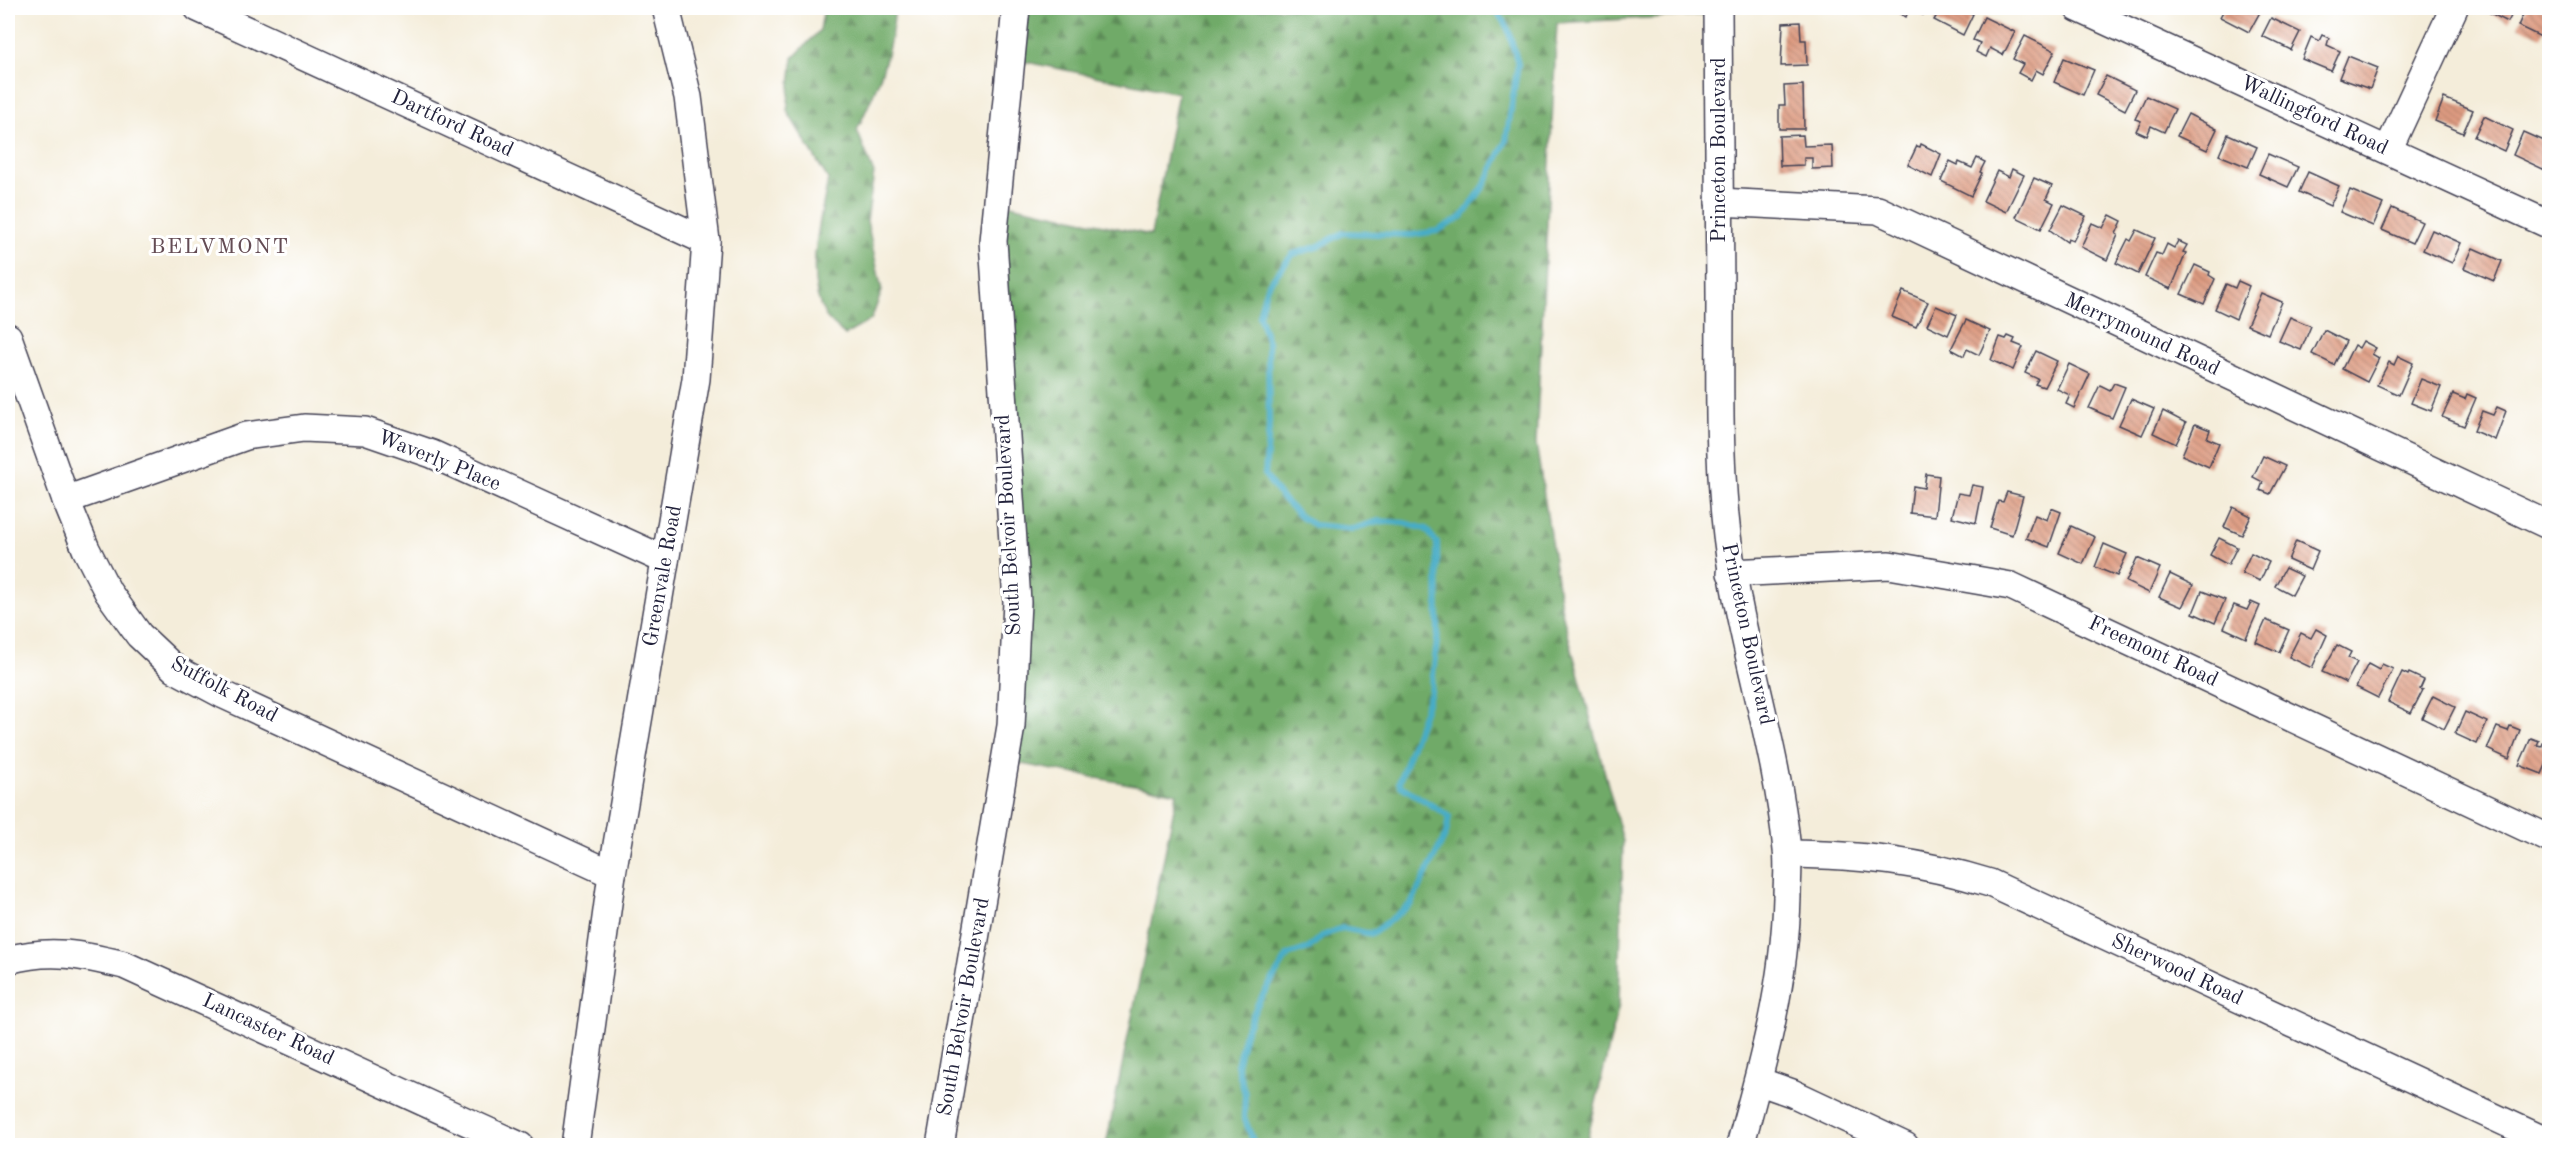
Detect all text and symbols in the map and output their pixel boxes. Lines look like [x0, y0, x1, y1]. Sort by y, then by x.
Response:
street label: Princeton Boulevard [1709, 57, 1730, 243]
street label: Wallingford Road [2237, 73, 2391, 159]
street label: Dartford Road [388, 87, 516, 161]
district label: BELVMONT [150, 236, 290, 258]
street label: Merrymound Road [2061, 290, 2223, 380]
street label: South Belvoir Boulevard [993, 414, 1025, 636]
street label: Waverly Place [374, 427, 504, 495]
street label: Greenvale Road [640, 504, 686, 648]
street label: Princeton Boulevard [1717, 541, 1777, 727]
street label: Freemont Road [2085, 613, 2221, 691]
street label: Suffolk Road [167, 653, 281, 727]
street label: South Belvoir Boulevard [934, 896, 994, 1118]
street label: Sherwood Road [2108, 930, 2246, 1010]
street label: Lancaster Road [199, 990, 337, 1070]

